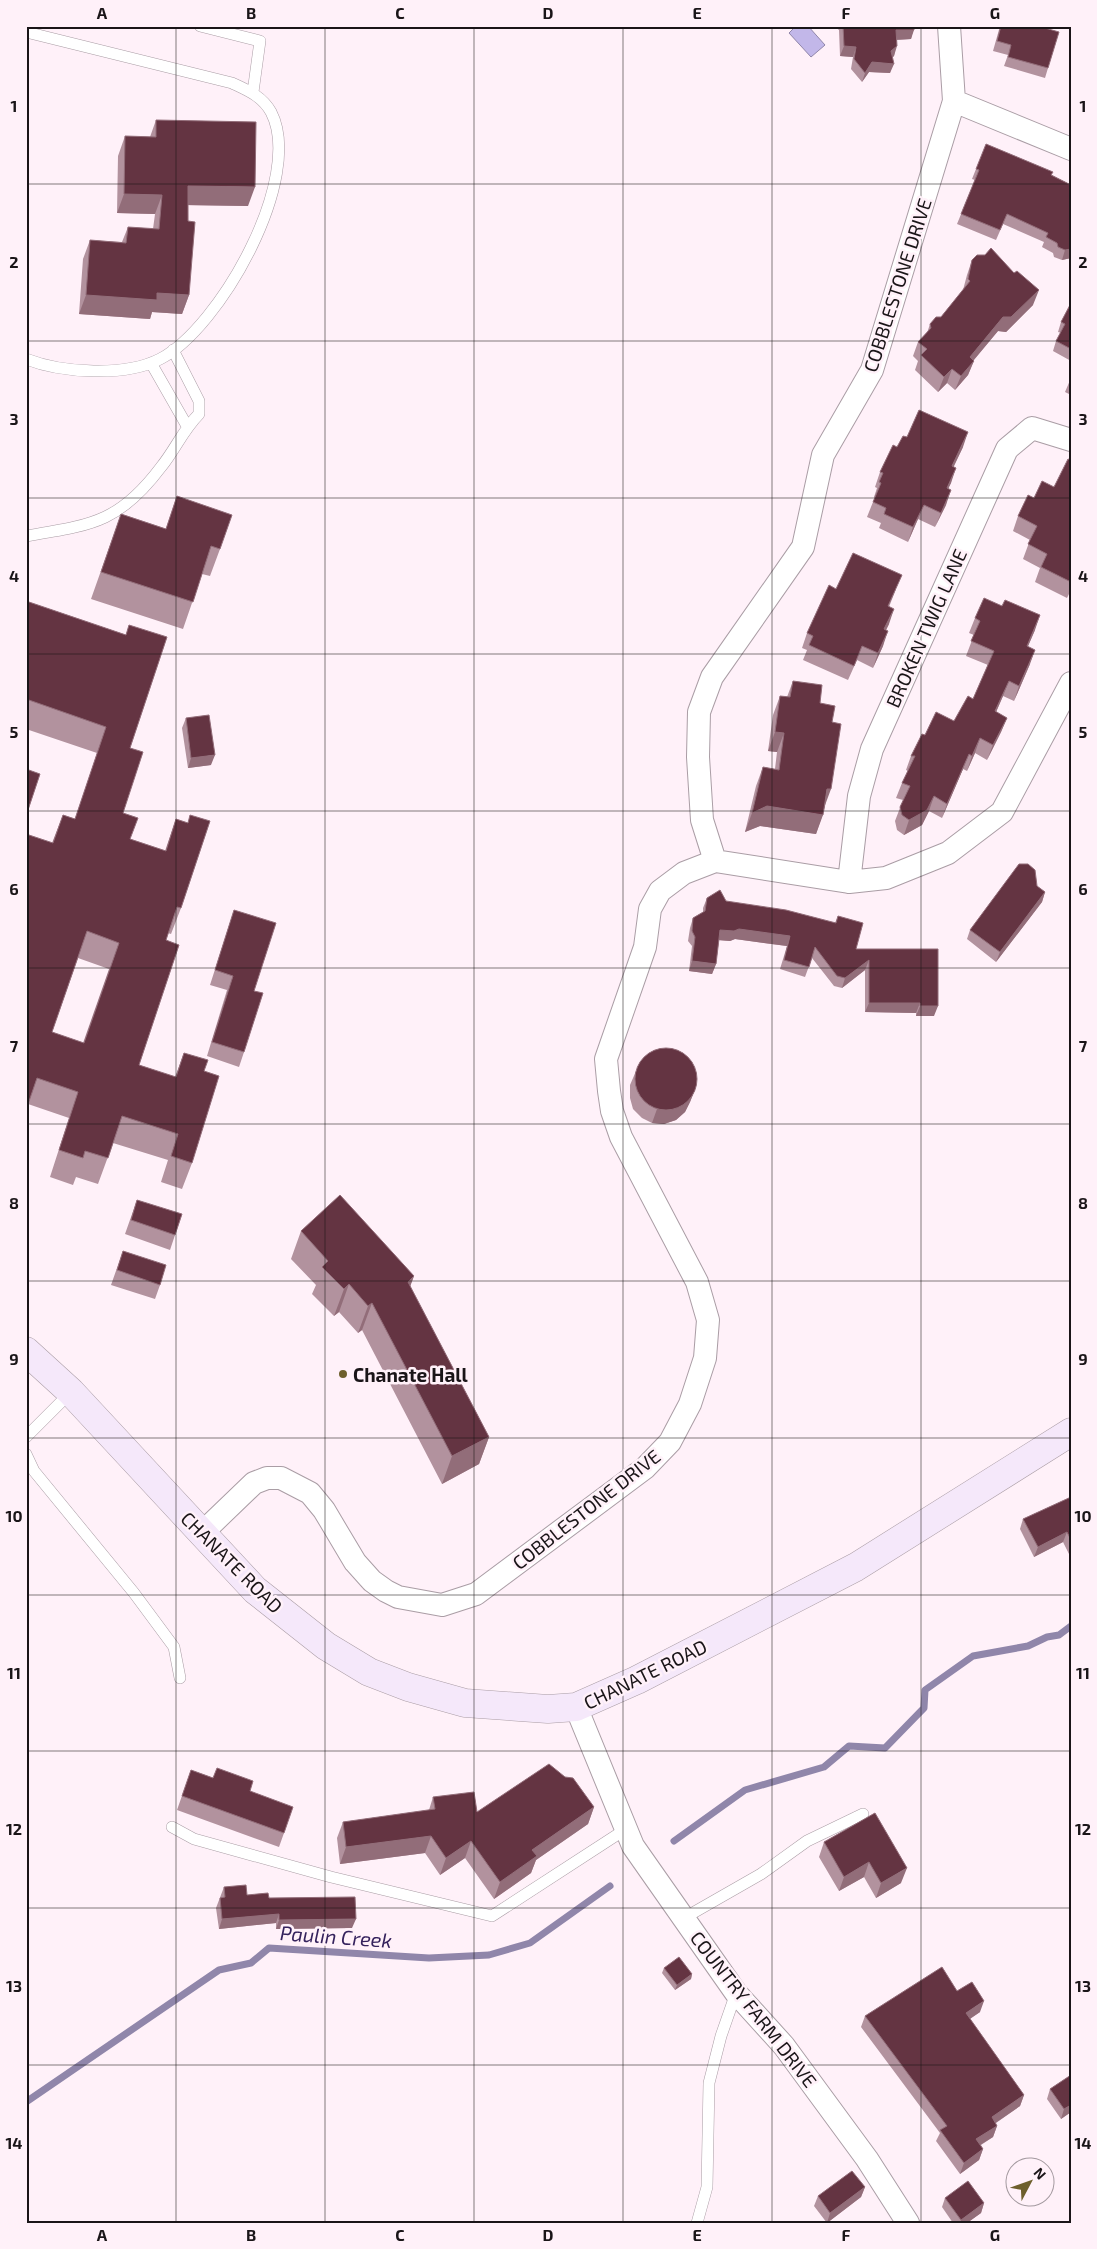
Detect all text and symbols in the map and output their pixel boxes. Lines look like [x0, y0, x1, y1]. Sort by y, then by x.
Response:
text: A [97, 3, 108, 22]
text: B [246, 3, 256, 22]
text: C [395, 3, 405, 22]
text: D [543, 3, 554, 22]
text: E [692, 3, 702, 22]
text: F [842, 3, 851, 22]
text: G [990, 3, 1000, 22]
text: 1 [11, 96, 17, 115]
text: 1 [1080, 96, 1086, 115]
street label: COBBLESTONE DRIVE [858, 195, 936, 375]
text: 2 [9, 252, 19, 271]
text: 2 [1078, 252, 1088, 271]
text: 3 [9, 409, 19, 428]
text: 3 [1078, 409, 1088, 428]
street label: BROKEN TWIG LANE [881, 545, 971, 711]
text: 4 [9, 566, 19, 585]
text: 4 [1078, 566, 1088, 585]
text: 5 [10, 722, 19, 741]
text: 5 [1079, 722, 1088, 741]
text: 6 [9, 879, 19, 898]
text: 6 [1078, 879, 1088, 898]
text: 7 [10, 1036, 19, 1055]
text: 7 [1079, 1036, 1088, 1055]
text: 8 [9, 1193, 19, 1212]
text: 8 [1078, 1193, 1088, 1212]
text: 9 [9, 1349, 19, 1368]
text: 9 [1078, 1349, 1088, 1368]
place label: Chanate Hall [353, 1363, 468, 1386]
marker: Chanate Hall [337, 1368, 349, 1380]
street label: COBBLESTONE DRIVE [508, 1444, 664, 1574]
text: 10 [5, 1506, 23, 1525]
street label: CHANATE ROAD [176, 1506, 288, 1618]
text: 10 [1074, 1506, 1092, 1525]
street label: CHANATE ROAD [580, 1634, 710, 1714]
text: 11 [7, 1663, 21, 1682]
text: 11 [1076, 1663, 1090, 1682]
text: 12 [6, 1819, 22, 1838]
text: 12 [1075, 1819, 1091, 1838]
water label: Paulin Creek [279, 1920, 393, 1952]
street label: COUNTRY FARM DRIVE [686, 1926, 822, 2092]
text: 13 [6, 1976, 22, 1995]
text: 13 [1075, 1976, 1091, 1995]
text: 14 [5, 2133, 23, 2152]
text: 14 [1074, 2133, 1092, 2152]
north arrow [1004, 2156, 1054, 2206]
text: N [1030, 2164, 1050, 2183]
text: A [97, 2225, 108, 2244]
text: B [246, 2225, 256, 2244]
text: C [395, 2225, 405, 2244]
text: D [543, 2225, 554, 2244]
text: E [692, 2225, 702, 2244]
text: F [842, 2225, 851, 2244]
text: G [990, 2225, 1000, 2244]

